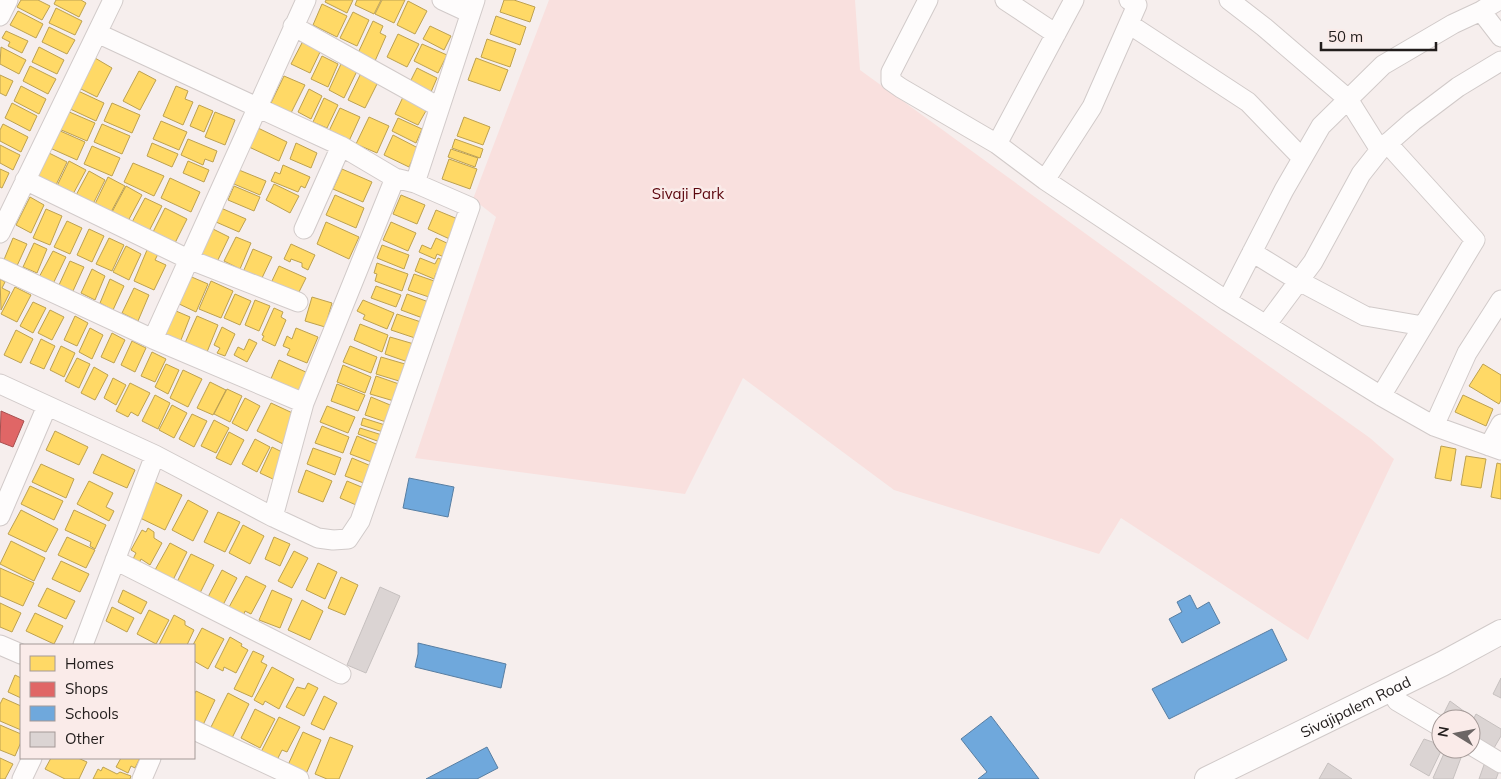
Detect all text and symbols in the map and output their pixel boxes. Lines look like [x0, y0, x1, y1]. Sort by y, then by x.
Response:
scale bar [1321, 20, 1436, 52]
text: 50 m [1328, 27, 1363, 46]
park label: Sivaji Park [652, 184, 724, 203]
legend [20, 644, 195, 759]
text: Homes [65, 654, 114, 673]
street label: Sivajipalem Road [1297, 671, 1414, 742]
text: Shops [65, 679, 108, 698]
text: Schools [65, 704, 119, 723]
north arrow [1431, 709, 1481, 759]
text: N [1433, 725, 1453, 739]
text: Other [65, 729, 105, 748]

